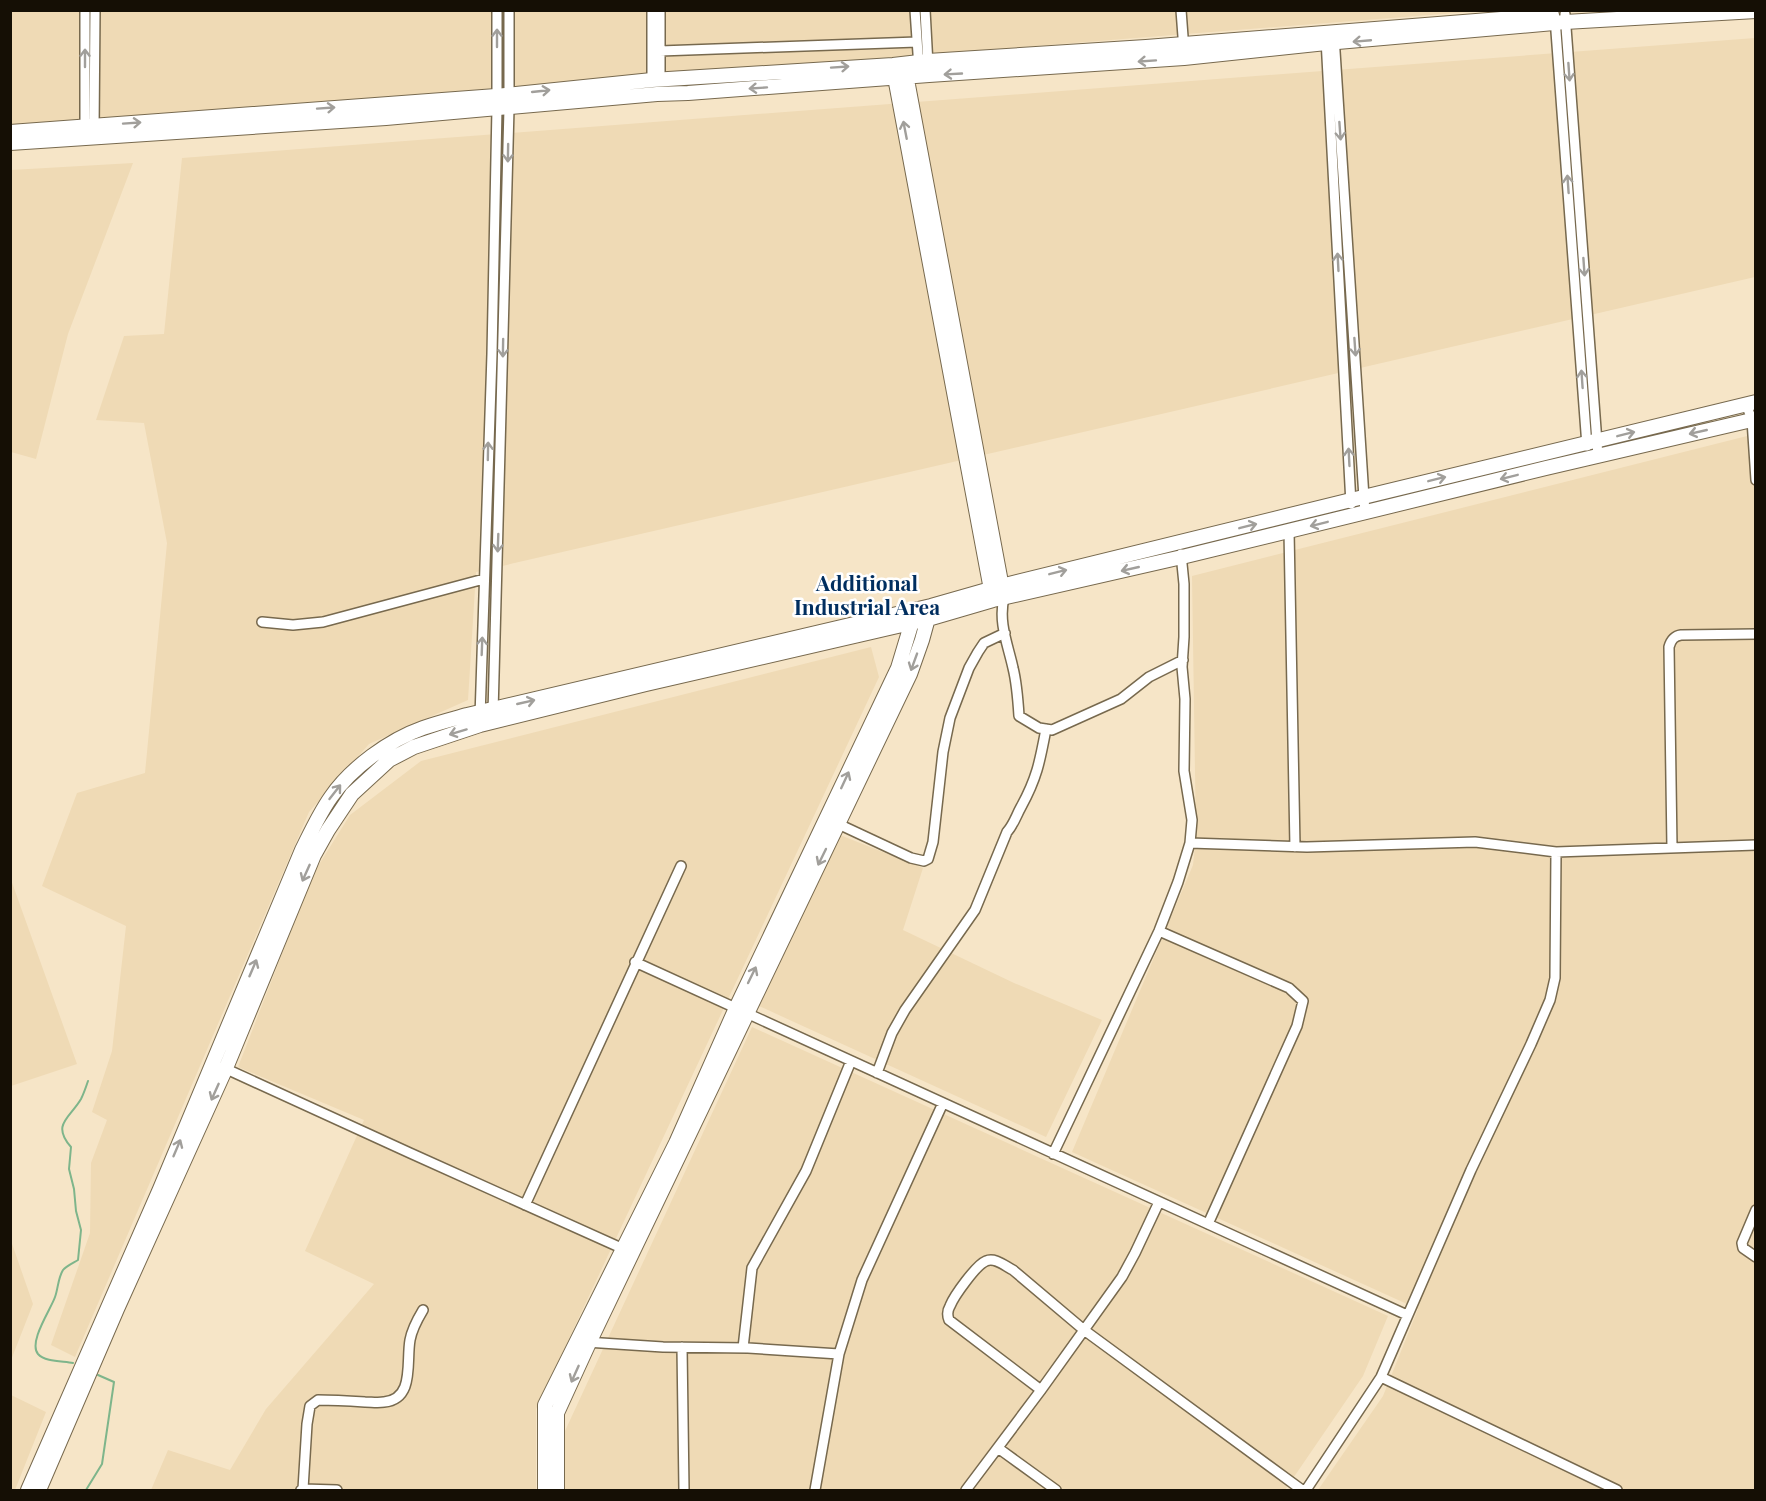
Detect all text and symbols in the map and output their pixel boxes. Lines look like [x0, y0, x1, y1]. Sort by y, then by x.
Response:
one-way arrow [491, 29, 503, 49]
one-way arrow [1353, 36, 1373, 47]
one-way arrow [79, 49, 91, 69]
one-way arrow [1138, 55, 1158, 66]
one-way arrow [830, 62, 850, 73]
one-way arrow [1564, 62, 1575, 82]
one-way arrow [943, 68, 963, 79]
one-way arrow [749, 83, 769, 94]
one-way arrow [531, 85, 551, 96]
one-way arrow [316, 103, 336, 114]
one-way arrow [121, 117, 141, 128]
one-way arrow [899, 121, 910, 140]
one-way arrow [1335, 121, 1346, 141]
one-way arrow [502, 142, 513, 162]
one-way arrow [1562, 175, 1573, 195]
one-way arrow [1333, 253, 1344, 273]
one-way arrow [1578, 256, 1589, 276]
one-way arrow [1349, 336, 1360, 356]
one-way arrow [497, 337, 508, 357]
one-way arrow [1576, 369, 1587, 389]
one-way arrow [1617, 427, 1636, 439]
one-way arrow [1689, 427, 1708, 439]
one-way arrow [482, 442, 493, 462]
one-way arrow [1343, 448, 1354, 468]
one-way arrow [1499, 472, 1518, 484]
one-way arrow [1427, 473, 1446, 485]
one-way arrow [1310, 518, 1329, 530]
one-way arrow [1238, 519, 1257, 531]
one-way arrow [492, 532, 503, 552]
one-way arrow [1120, 564, 1140, 575]
one-way arrow [1048, 566, 1067, 578]
district label: Additional Industrial Area [794, 568, 940, 620]
one-way arrow [477, 637, 488, 657]
one-way arrow [908, 652, 919, 671]
one-way arrow [516, 696, 535, 708]
one-way arrow [448, 728, 467, 739]
one-way arrow [839, 772, 851, 790]
one-way arrow [329, 784, 342, 800]
one-way arrow [815, 847, 827, 865]
one-way arrow [300, 863, 311, 882]
one-way arrow [248, 960, 259, 978]
one-way arrow [746, 967, 758, 985]
one-way arrow [209, 1082, 220, 1100]
one-way arrow [172, 1139, 183, 1157]
one-way arrow [569, 1364, 580, 1383]

